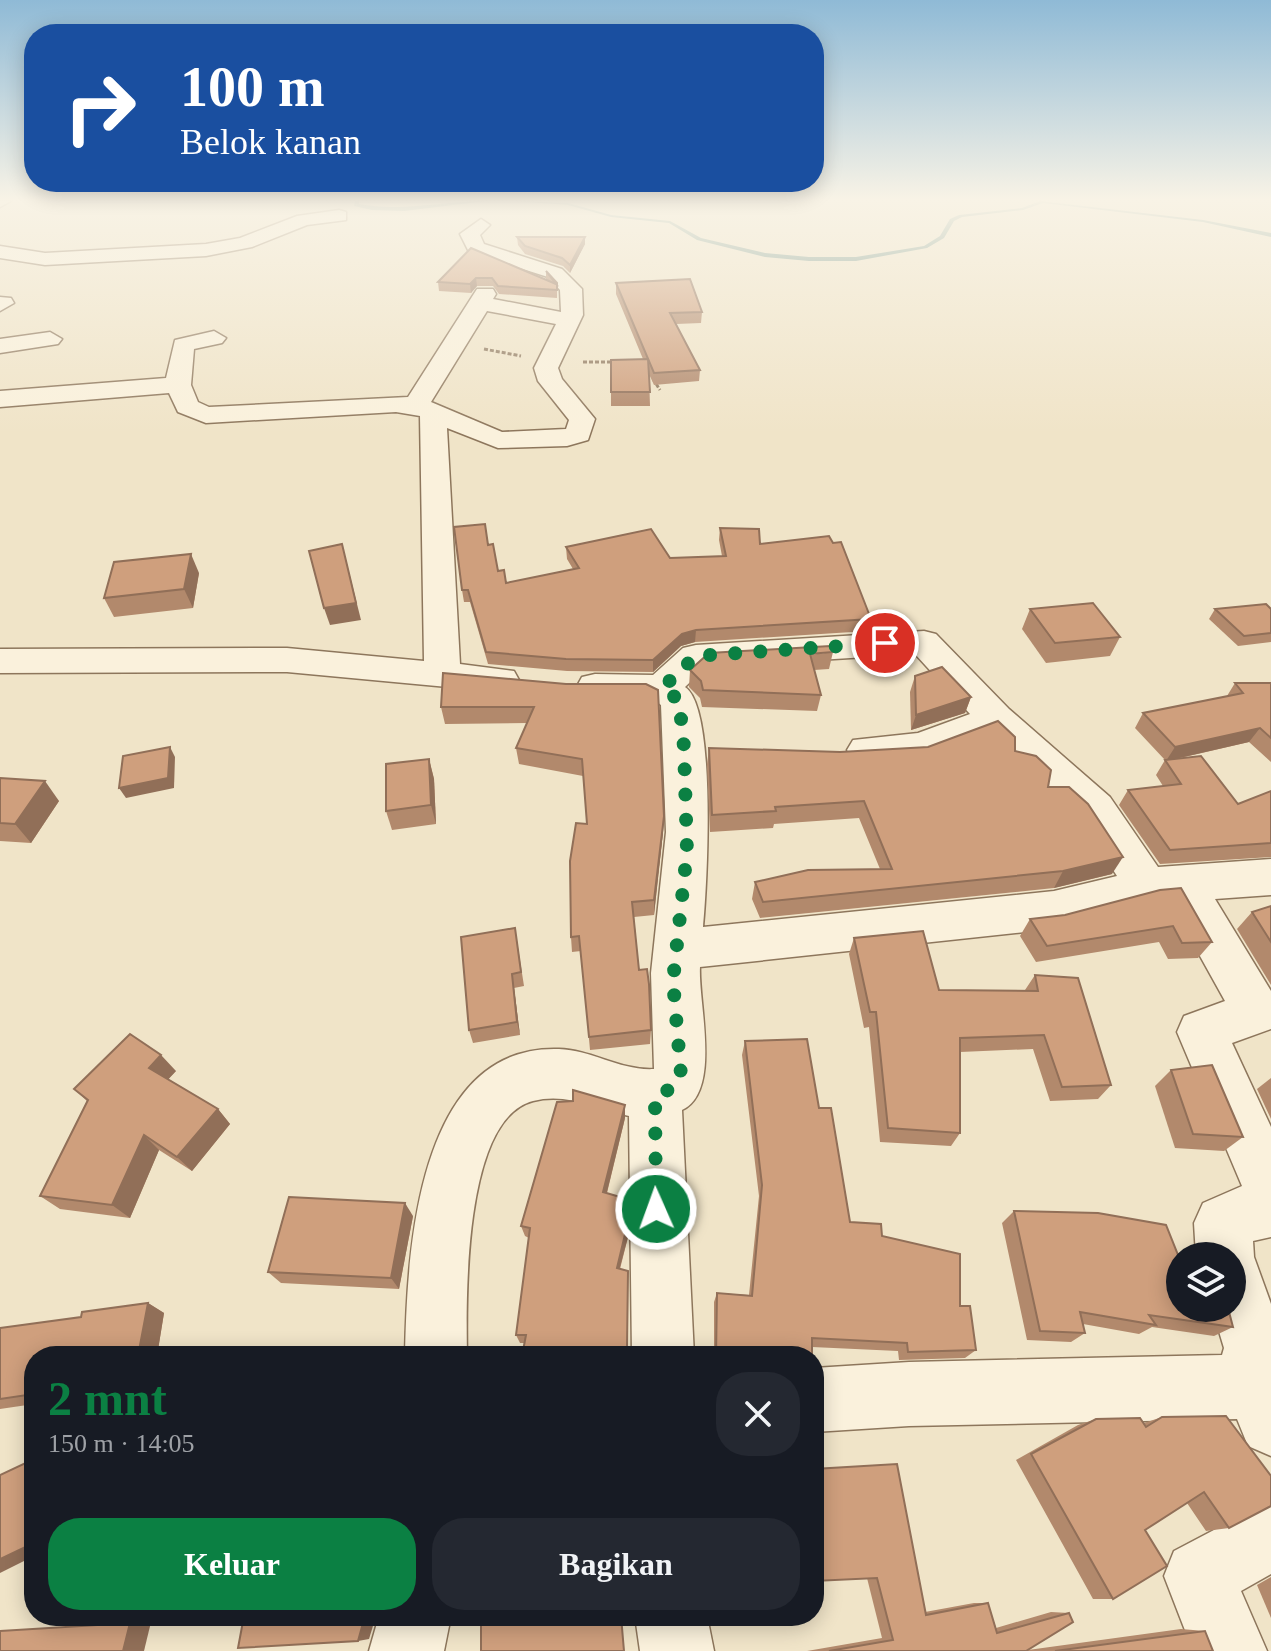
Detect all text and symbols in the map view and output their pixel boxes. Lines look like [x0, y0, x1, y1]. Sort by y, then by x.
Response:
icon: right [48, 56, 152, 160]
text: 100 m [180, 56, 325, 118]
text: Belok kanan [180, 122, 361, 162]
pin [851, 609, 919, 677]
icon: arrive [863, 621, 907, 665]
position arrow [614, 1167, 698, 1251]
map controls [1166, 1242, 1246, 1322]
button: layers [1166, 1242, 1246, 1322]
text: 2 mnt [48, 1372, 167, 1425]
button: close [716, 1372, 800, 1456]
text: 150 m · 14:05 [48, 1429, 195, 1458]
button: Keluar [48, 1518, 416, 1610]
button: Bagikan [432, 1518, 800, 1610]

